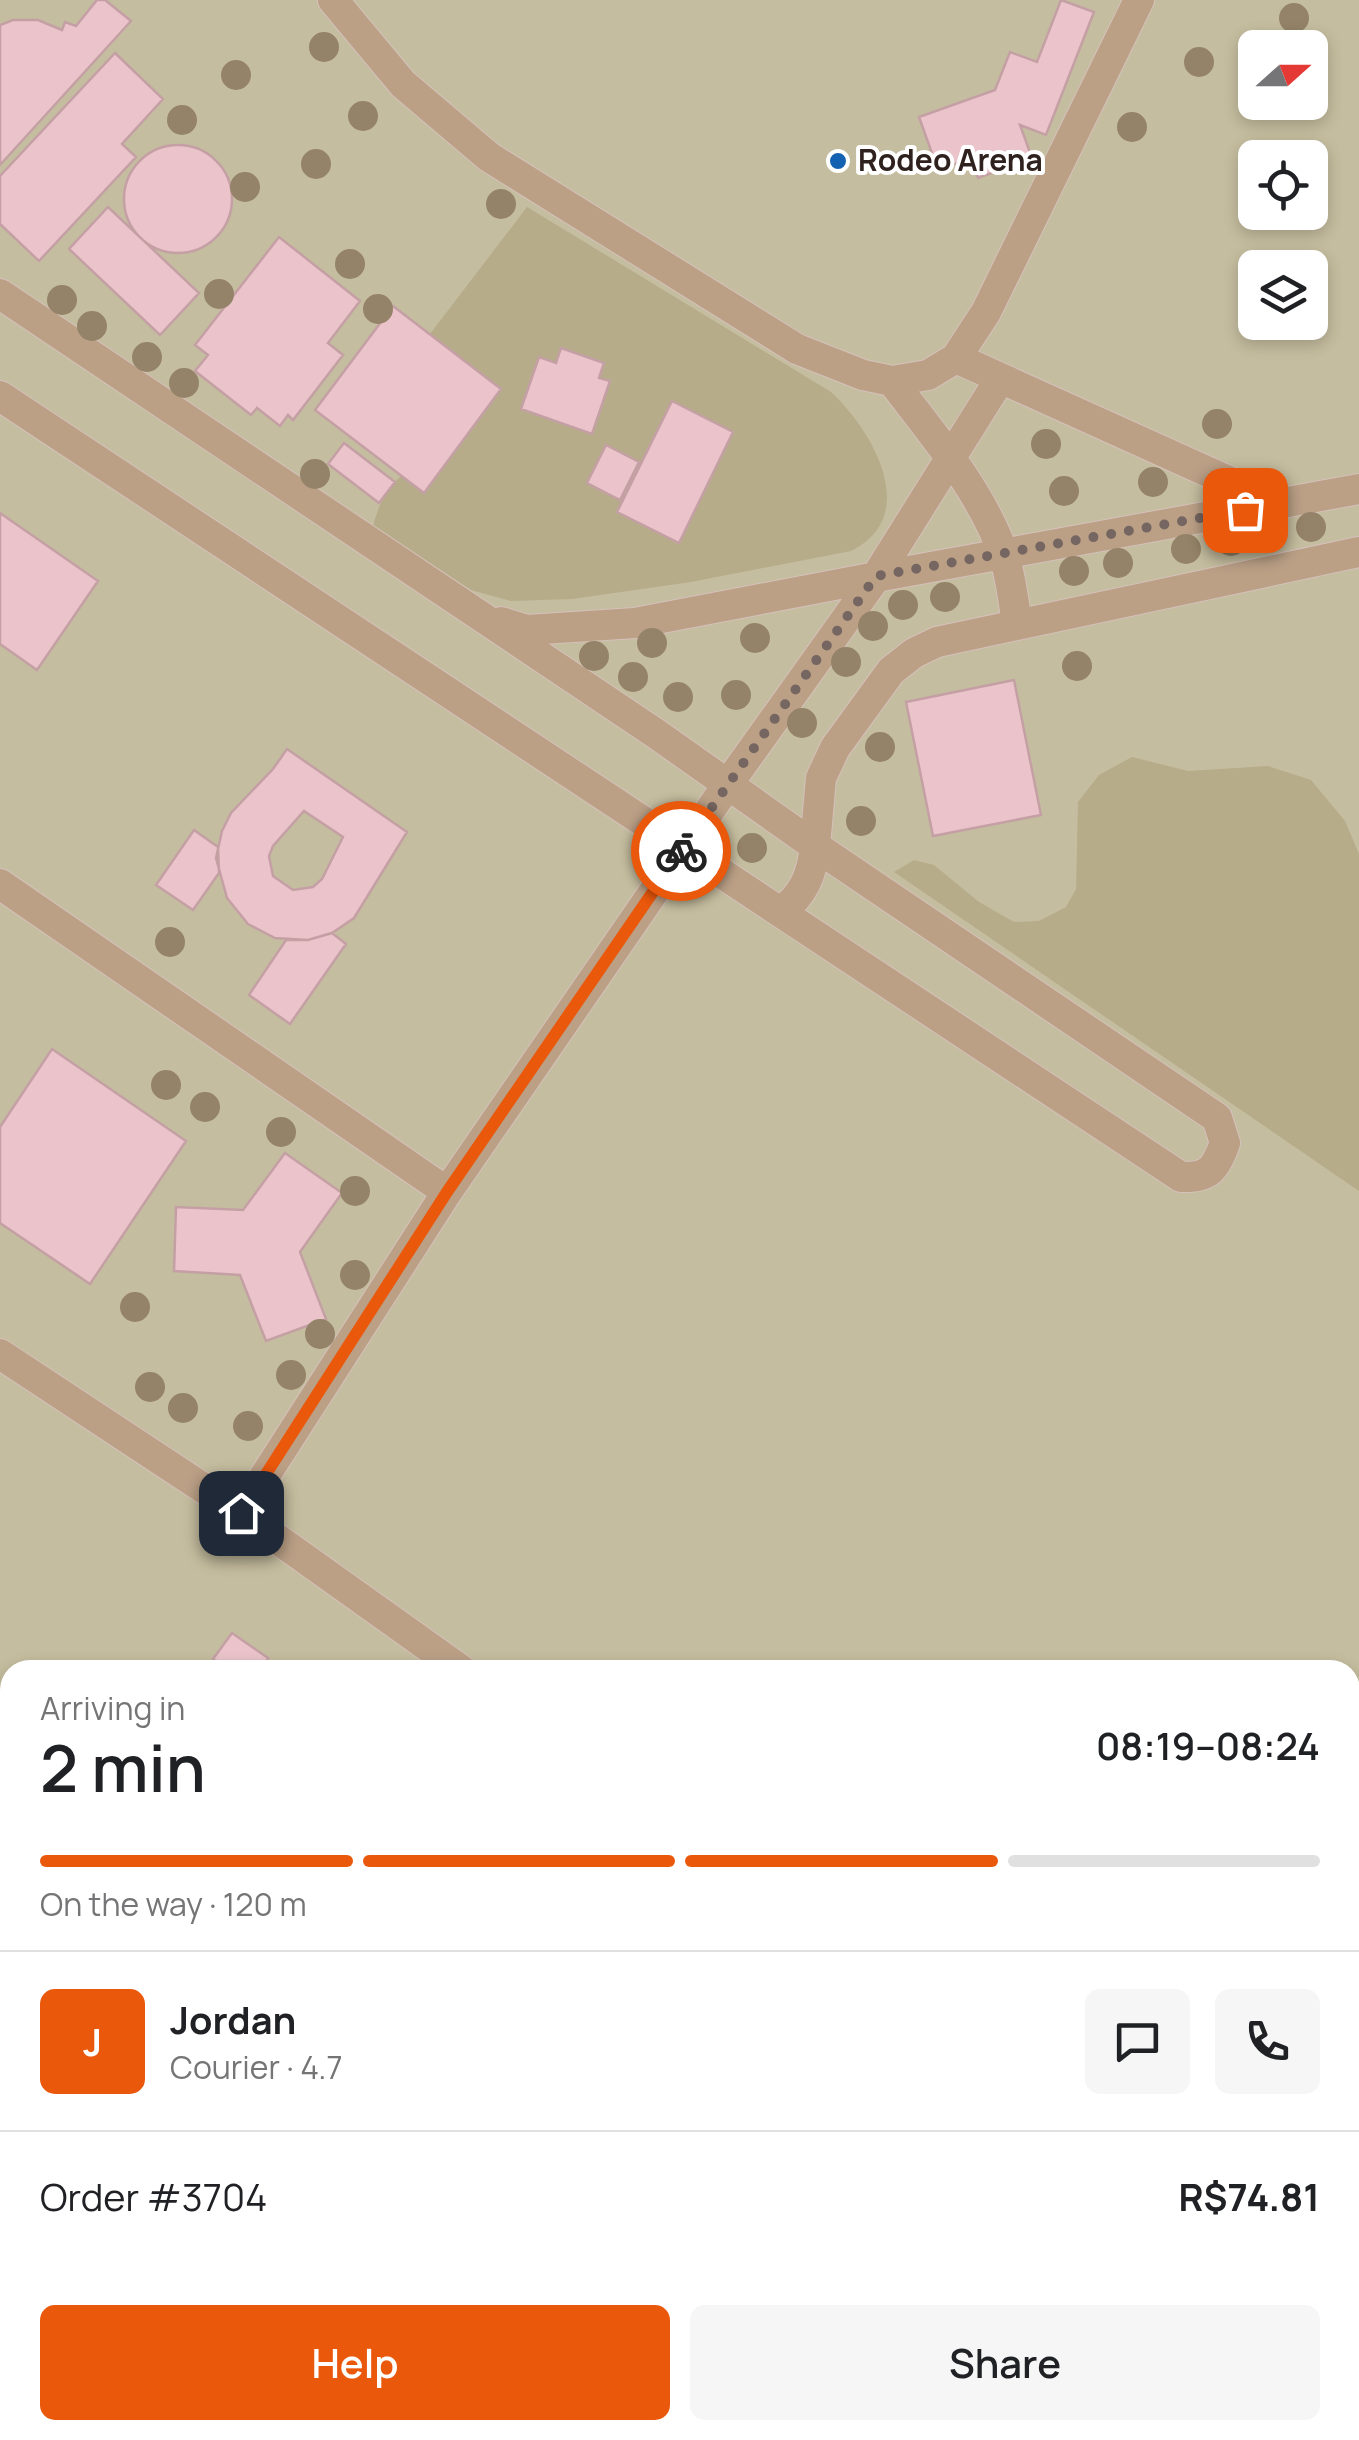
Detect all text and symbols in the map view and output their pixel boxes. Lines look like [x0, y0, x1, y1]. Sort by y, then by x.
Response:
north arrow [1238, 30, 1328, 120]
map controls [1238, 30, 1328, 340]
place label: Rodeo Arena [858, 139, 1043, 180]
button: locate [1238, 140, 1328, 230]
marker: Rodeo Arena [827, 150, 849, 172]
button: layers [1238, 250, 1328, 340]
pin [1203, 468, 1288, 553]
icon: bag [1218, 483, 1273, 538]
courier [631, 801, 731, 901]
icon: bike [654, 824, 709, 879]
pin [199, 1471, 284, 1556]
icon: home [214, 1486, 269, 1541]
text: Arriving in [40, 1686, 185, 1730]
text: 08:19–08:24 [1096, 1719, 1320, 1771]
text: 2 min [40, 1723, 206, 1812]
text: On the way · 120 m [40, 1882, 307, 1926]
button: chat [1085, 1989, 1190, 2094]
button: phone [1215, 1989, 1320, 2094]
text: Jordan [170, 1993, 296, 2045]
text: J [83, 2015, 102, 2067]
text: Courier · 4.7 [170, 2045, 343, 2089]
text: Order #3704 [40, 2170, 268, 2222]
text: R$74.81 [1178, 2170, 1320, 2222]
button: Help [40, 2305, 670, 2420]
button: Share [690, 2305, 1320, 2420]

